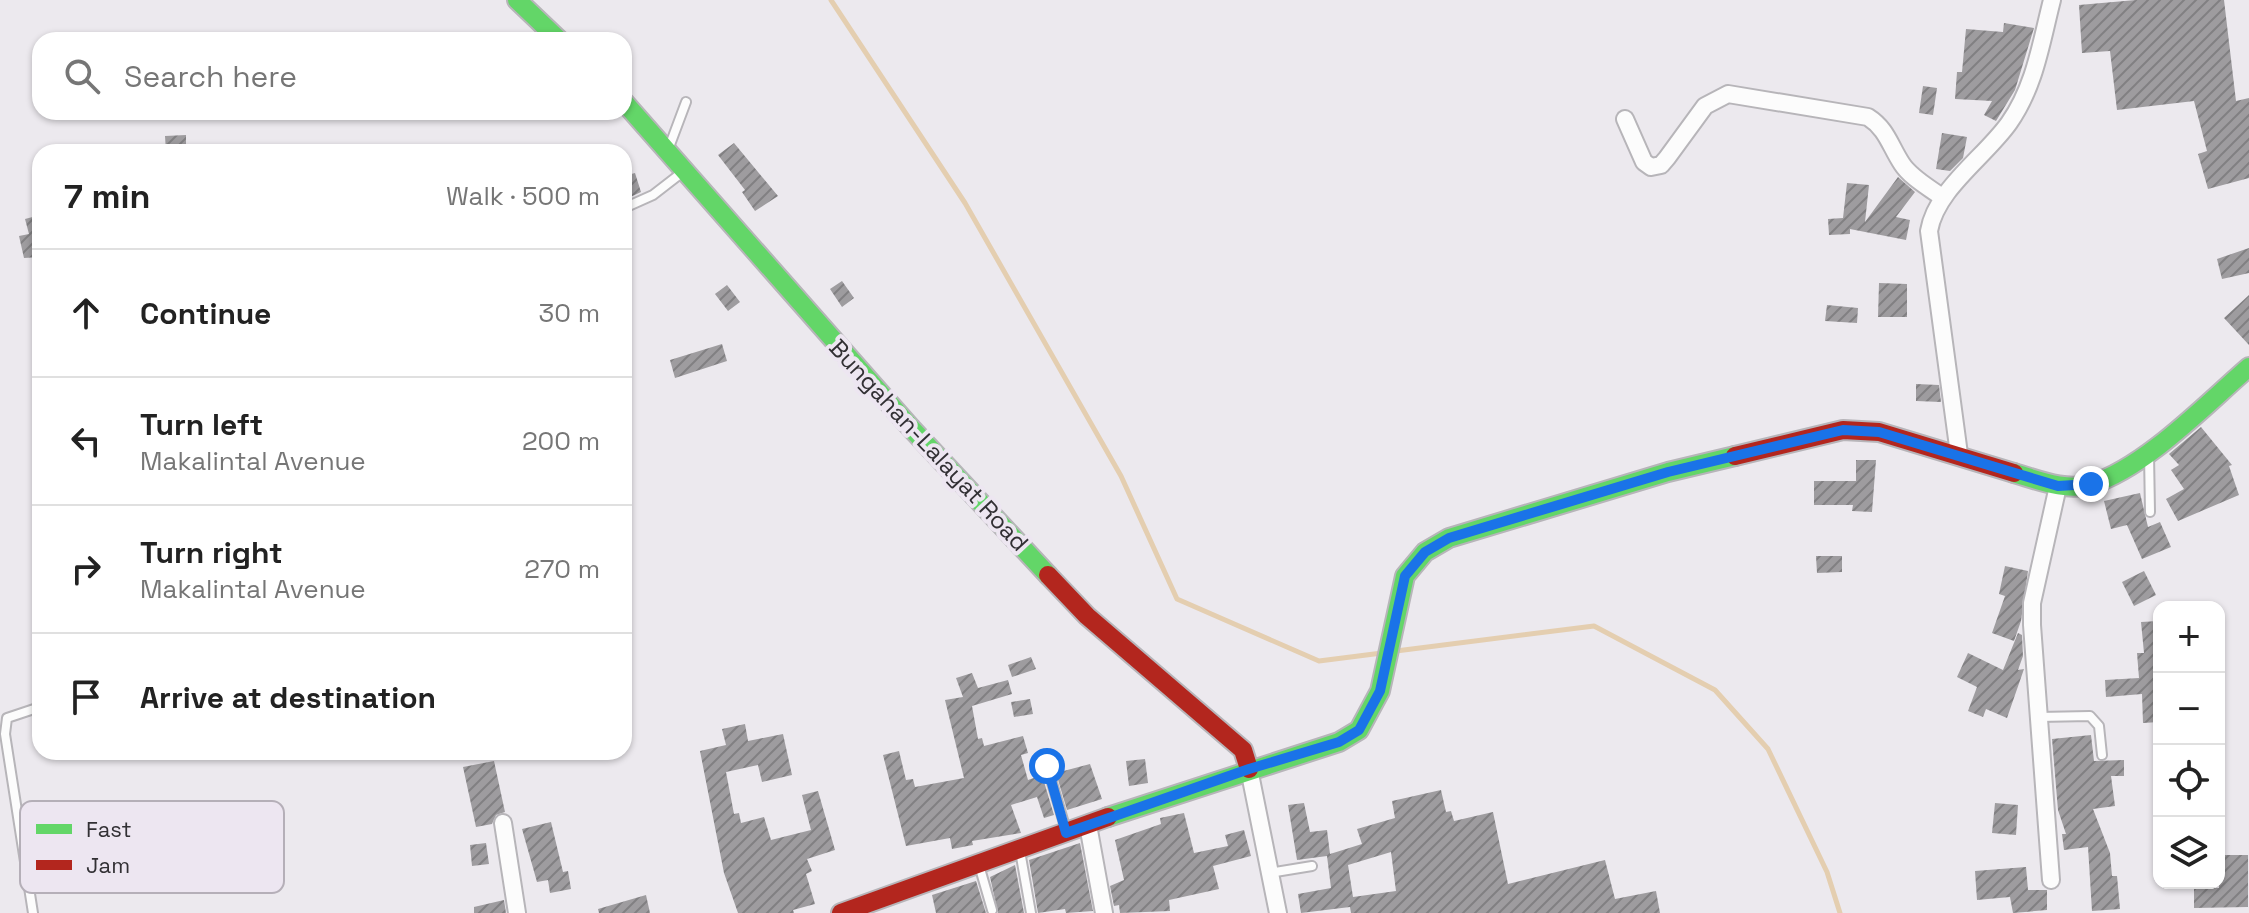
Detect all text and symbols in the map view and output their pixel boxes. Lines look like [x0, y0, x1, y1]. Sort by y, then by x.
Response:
search box [32, 32, 632, 120]
icon: search [60, 54, 104, 98]
text: Search here [124, 57, 297, 96]
text: 7 min [64, 175, 151, 218]
text: Walk · 500 m [446, 179, 600, 213]
icon: ahead [64, 291, 108, 335]
text: Continue [140, 294, 271, 333]
text: 30 m [539, 296, 600, 330]
street label: Bungahan-Lalayat Road [823, 332, 1035, 558]
text: Turn left [140, 405, 263, 444]
icon: left [64, 419, 108, 463]
text: 200 m [522, 424, 600, 458]
text: Makalintal Avenue [140, 444, 366, 478]
route end [2073, 466, 2109, 502]
text: Turn right [140, 533, 283, 572]
icon: right [64, 547, 108, 591]
text: 270 m [524, 552, 600, 586]
text: Makalintal Avenue [140, 572, 366, 606]
map controls [2153, 601, 2225, 889]
button: + [2153, 601, 2225, 673]
button: − [2153, 673, 2225, 745]
icon: arrive [64, 675, 108, 719]
text: Arrive at destination [140, 678, 436, 717]
button: locate [2153, 745, 2225, 817]
route start [1029, 748, 1065, 784]
legend [20, 801, 284, 893]
text: Fast [86, 815, 132, 843]
button: layers [2153, 817, 2225, 889]
text: Jam [86, 851, 130, 879]

